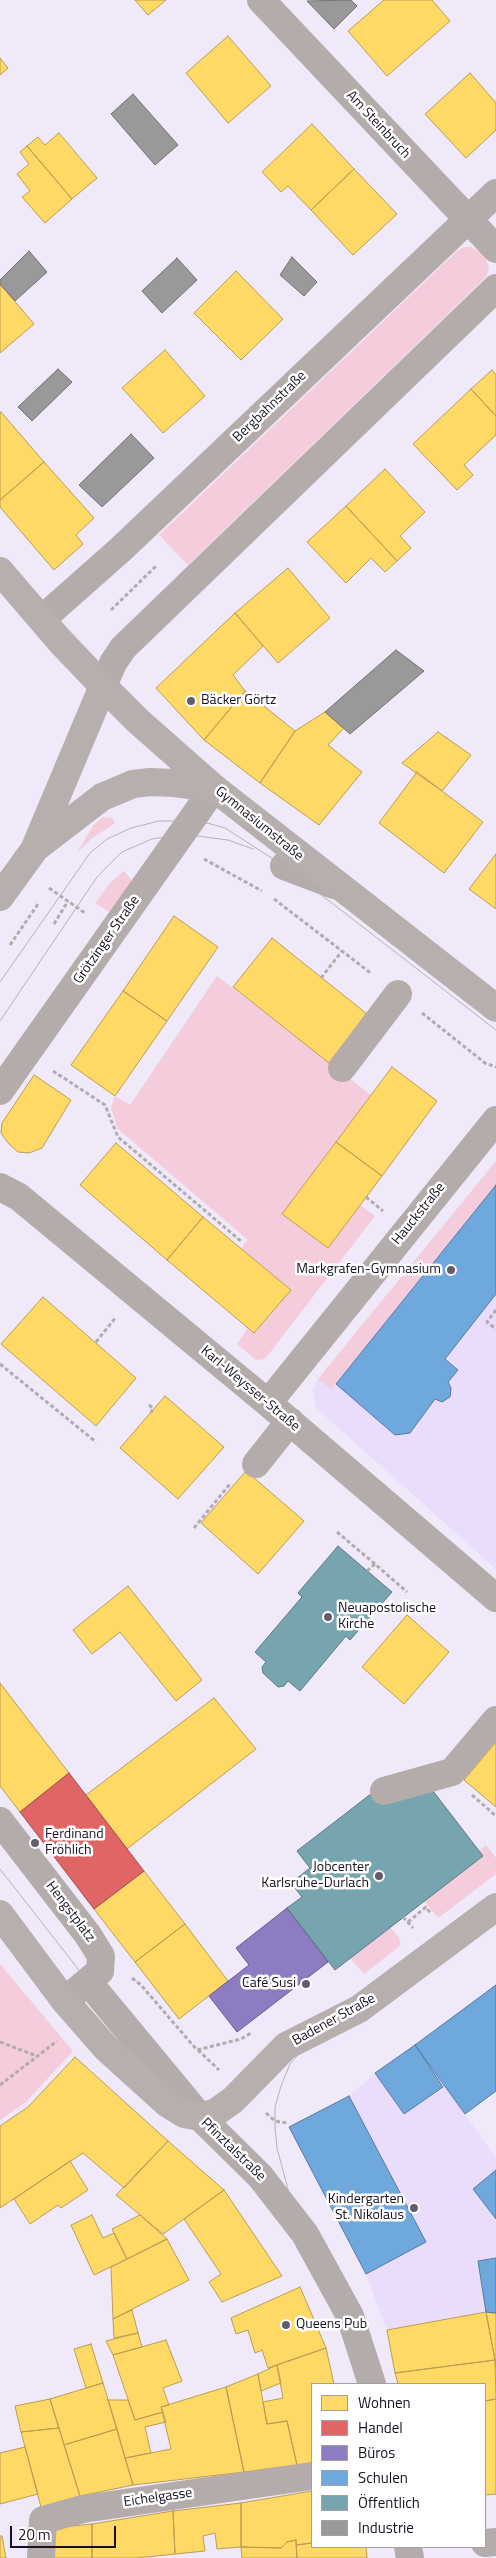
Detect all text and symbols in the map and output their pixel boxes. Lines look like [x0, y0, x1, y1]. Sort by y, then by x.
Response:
street label: Am Steinbruch [342, 88, 414, 162]
street label: Bergbahnstraße [230, 368, 310, 446]
place label: Bäcker Görtz [201, 693, 276, 709]
marker: Bäcker Görtz [185, 695, 197, 707]
street label: Gymnasiumstraße [212, 783, 306, 865]
street label: Grötzinger Straße [70, 893, 144, 987]
street label: Hauckstraße [389, 1180, 449, 1248]
place label: Markgrafen-Gymnasium [296, 1262, 441, 1278]
marker: Markgrafen-Gymnasium [445, 1264, 457, 1276]
street label: Karl-Weysser-Straße [197, 1343, 303, 1435]
place label: Neuapostolische Kirche [338, 1601, 436, 1634]
marker: Neuapostolische Kirche [322, 1611, 334, 1623]
place label: Ferdinand Fröhlich [45, 1827, 104, 1860]
marker: Ferdinand Fröhlich [29, 1837, 41, 1849]
place label: Jobcenter Karlsruhe-Durlach [261, 1860, 369, 1892]
marker: Jobcenter Karlsruhe-Durlach [373, 1870, 385, 1882]
street label: Hengstplatz [42, 1878, 98, 1946]
place label: Café Susi [242, 1976, 296, 1992]
marker: Café Susi [300, 1978, 312, 1990]
street label: Badener Straße [290, 1990, 378, 2050]
street label: Pfinztalstraße [197, 2115, 269, 2185]
place label: Kindergarten St. Nikolaus [328, 2192, 404, 2224]
marker: Kindergarten St. Nikolaus [408, 2202, 420, 2214]
place label: Queens Pub [296, 2317, 367, 2333]
marker: Queens Pub [280, 2319, 292, 2331]
legend [311, 2383, 486, 2548]
text: Wohnen [358, 2391, 411, 2414]
text: Handel [358, 2416, 403, 2439]
text: Büros [358, 2441, 395, 2464]
text: Schulen [358, 2466, 408, 2489]
street label: Eichelgasse [123, 2485, 193, 2511]
text: Öffentlich [358, 2491, 420, 2514]
scale bar [12, 2516, 119, 2548]
text: Industrie [358, 2516, 414, 2539]
text: 20 m [18, 2523, 51, 2546]

